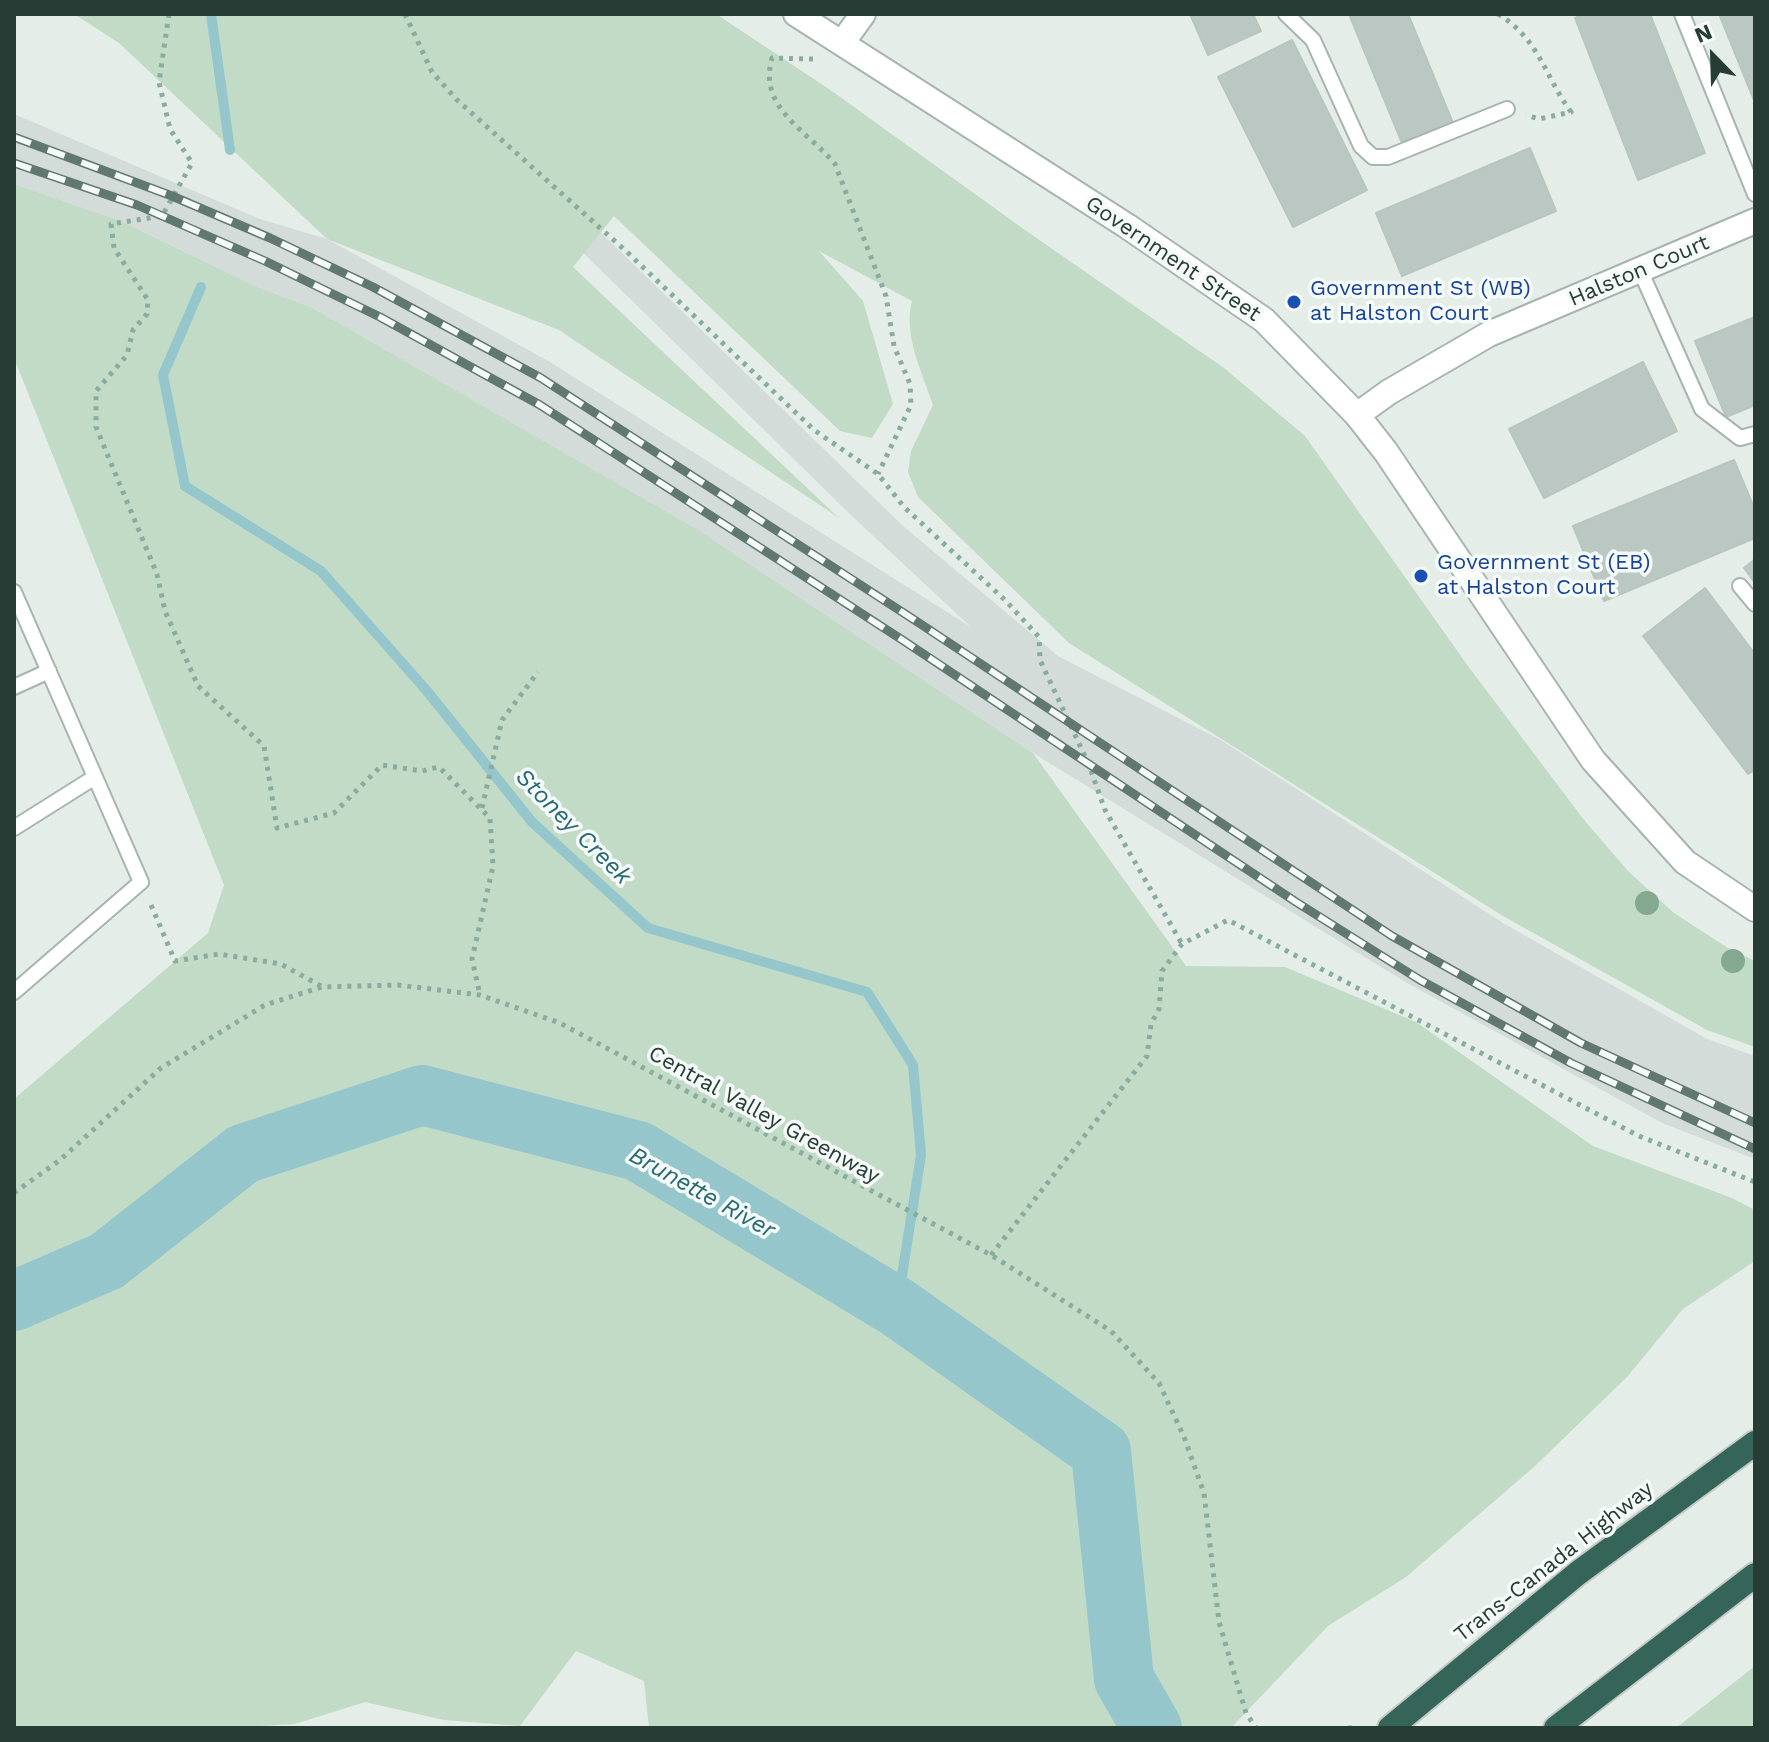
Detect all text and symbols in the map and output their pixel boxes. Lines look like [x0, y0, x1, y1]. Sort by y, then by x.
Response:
north arrow [1673, 16, 1753, 96]
text: N [1691, 19, 1716, 48]
street label: Government Street [1080, 190, 1266, 328]
street label: Halston Court [1565, 230, 1713, 312]
place label: Government St (WB) at Halston Court [1310, 276, 1531, 328]
marker: Government St (WB) at Halston Court [1285, 293, 1303, 311]
place label: Government St (EB) at Halston Court [1437, 550, 1650, 602]
marker: Government St (EB) at Halston Court [1412, 567, 1430, 585]
water label: Stoney Creek [509, 763, 637, 891]
street label: Central Valley Greenway [644, 1040, 884, 1190]
water label: Brunette River [624, 1141, 780, 1245]
street label: Trans-Canada Highway [1449, 1476, 1659, 1648]

